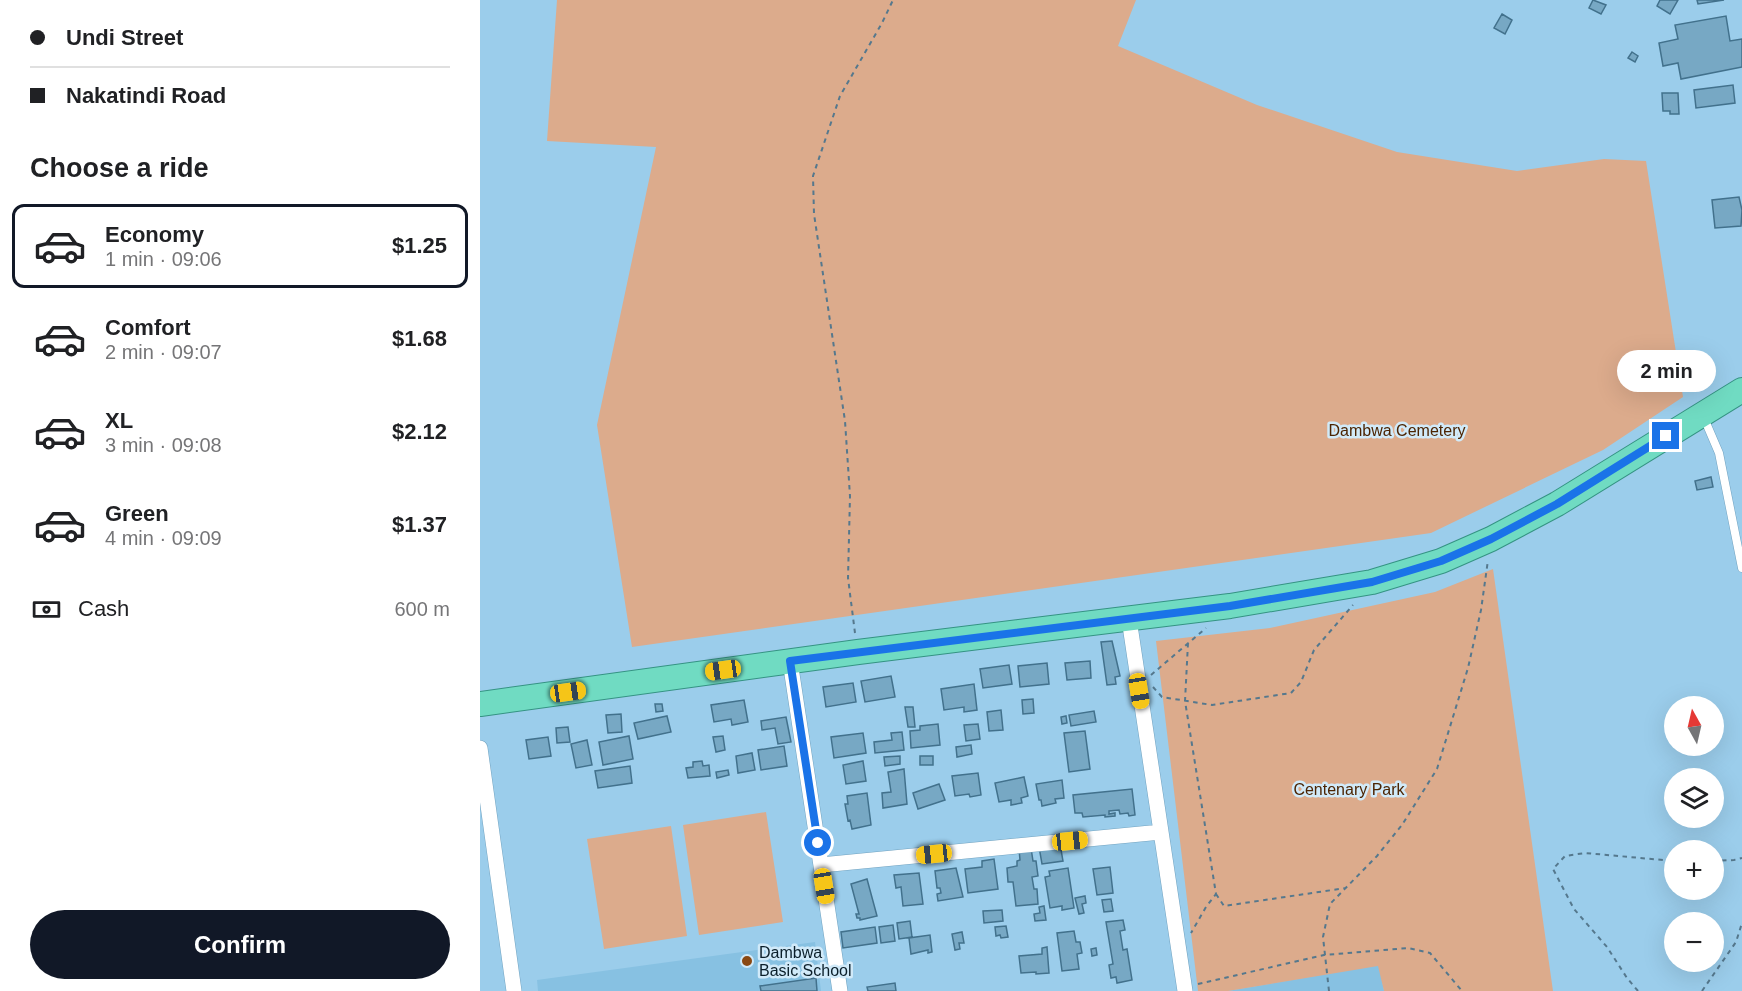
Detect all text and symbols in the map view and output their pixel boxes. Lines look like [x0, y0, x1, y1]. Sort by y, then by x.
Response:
text: Undi Street [66, 25, 183, 50]
text: Nakatindi Road [66, 83, 226, 108]
text: Choose a ride [30, 153, 209, 183]
icon: car [33, 219, 87, 273]
text: Economy [105, 222, 204, 247]
text: $1.25 [392, 233, 447, 258]
text: 1 min · 09:06 [105, 248, 222, 270]
icon: car [33, 312, 87, 366]
text: Comfort [105, 315, 191, 340]
text: $1.68 [392, 326, 447, 351]
text: 2 min · 09:07 [105, 341, 222, 363]
callout: 2 min [1616, 349, 1716, 391]
text: 2 min [1640, 360, 1693, 382]
icon: car [33, 405, 87, 459]
text: XL [105, 408, 133, 433]
text: $2.12 [392, 419, 447, 444]
park label: Dambwa Cemetery [1329, 422, 1465, 439]
route end [1652, 422, 1679, 449]
text: 3 min · 09:08 [105, 434, 222, 456]
icon: car [33, 498, 87, 552]
text: Green [105, 501, 169, 526]
text: $1.37 [392, 512, 447, 537]
text: 4 min · 09:09 [105, 527, 222, 549]
icon: cash [30, 593, 63, 626]
text: Cash [78, 596, 129, 621]
text: 600 m [394, 598, 450, 620]
car [704, 659, 742, 681]
car [1127, 672, 1151, 710]
car [549, 681, 587, 703]
north arrow [1664, 696, 1724, 756]
map controls [1664, 696, 1724, 972]
button: layers [1664, 768, 1724, 828]
park label: Centenary Park [1293, 781, 1406, 798]
route start [804, 829, 831, 856]
car [1051, 830, 1089, 852]
button: + [1664, 840, 1724, 900]
car [915, 843, 953, 865]
car [812, 867, 836, 905]
button: Confirm [30, 910, 450, 979]
button: − [1664, 912, 1724, 972]
place label: Dambwa Basic School [759, 944, 852, 979]
marker: Dambwa Basic School [740, 954, 754, 968]

